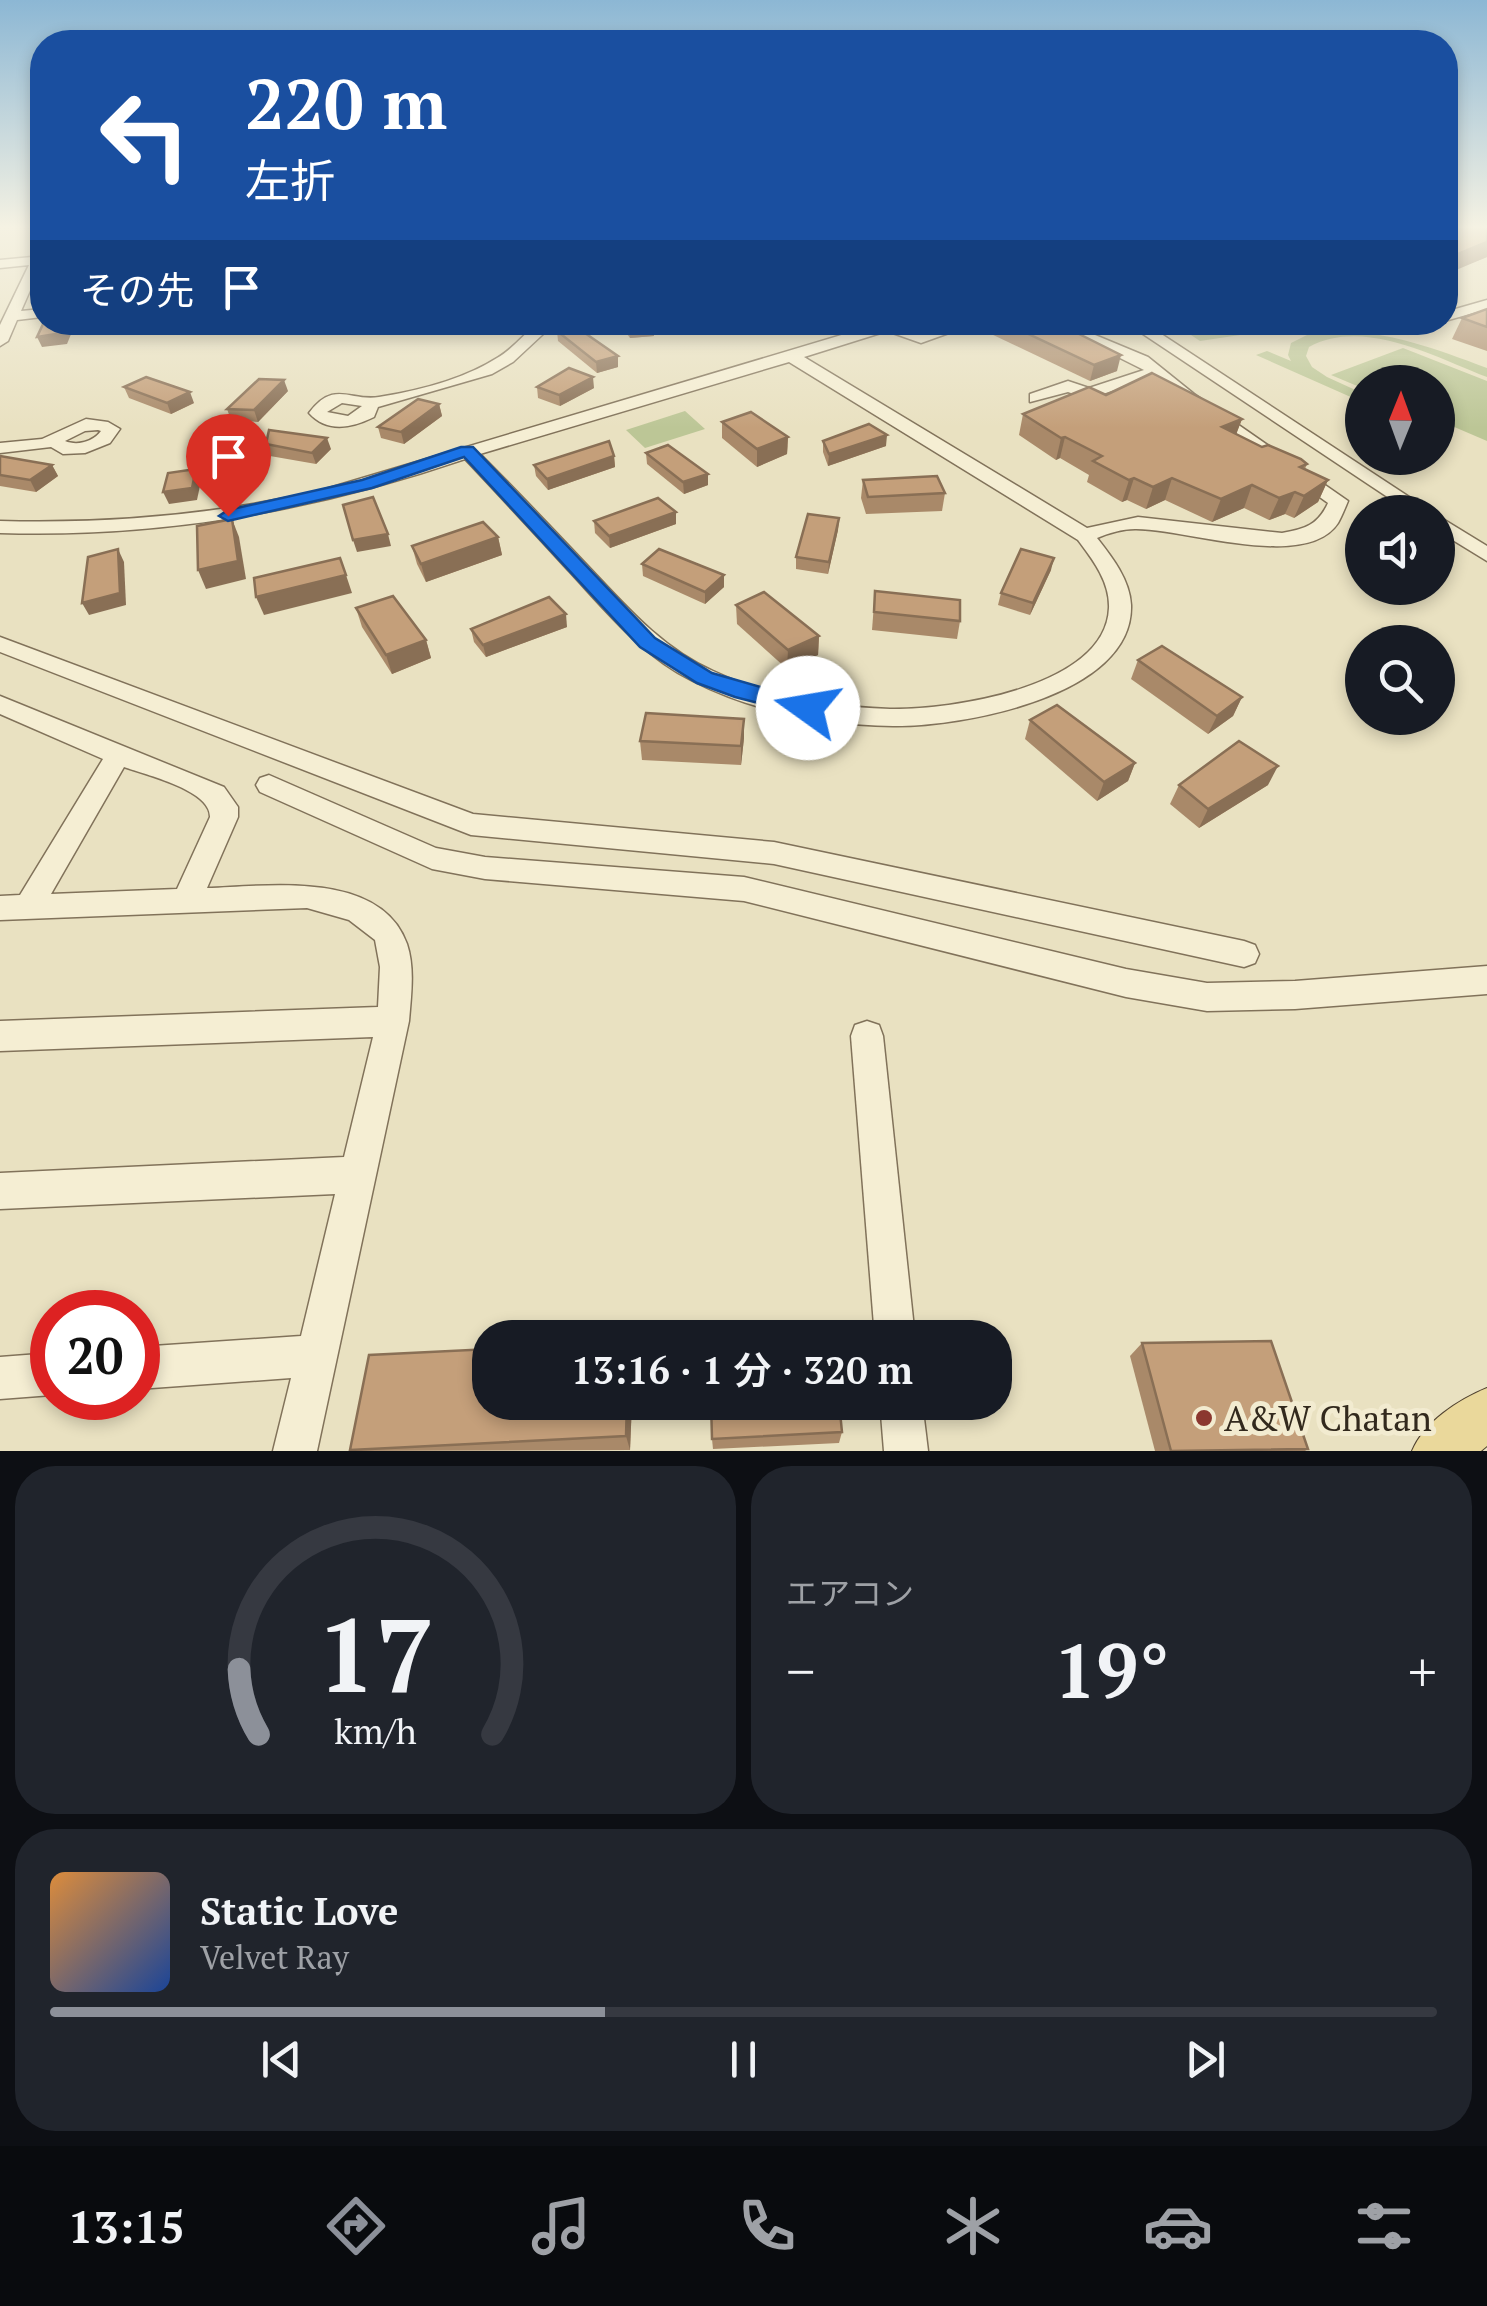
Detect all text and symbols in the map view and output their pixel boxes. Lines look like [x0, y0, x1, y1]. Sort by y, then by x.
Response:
text: 220 m [245, 56, 447, 149]
icon: left [80, 70, 210, 200]
text: 左折 [245, 150, 335, 210]
icon: arrive [214, 260, 269, 315]
text: その先 [80, 265, 194, 315]
north arrow [1345, 365, 1455, 475]
map controls [1345, 365, 1455, 735]
pin [186, 414, 271, 517]
icon: arrive [201, 429, 256, 484]
button: sound [1345, 495, 1455, 605]
button: search [1345, 625, 1455, 735]
position arrow [756, 656, 860, 760]
speed limit sign: 20 [30, 1290, 160, 1420]
text: 13:16 · 1 分 · 320 m [571, 1345, 913, 1395]
place label: A&W Chatan [1224, 1395, 1432, 1441]
marker: A&W Chatan [1193, 1407, 1215, 1429]
text: エアコン [786, 1572, 914, 1614]
text: 17 [317, 1584, 434, 1722]
text: 19° [1054, 1620, 1169, 1719]
text: − [786, 1634, 815, 1707]
text: + [1408, 1634, 1437, 1707]
text: km/h [334, 1707, 417, 1754]
text: Static Love [200, 1886, 398, 1936]
text: Velvet Ray [200, 1936, 349, 1978]
icon: previous [254, 2032, 309, 2087]
icon: pause [716, 2032, 771, 2087]
icon: next [1178, 2032, 1233, 2087]
icon: directions [321, 2191, 391, 2261]
icon: music [526, 2191, 596, 2261]
icon: phone [732, 2191, 802, 2261]
icon: climate [938, 2191, 1008, 2261]
icon: car [1143, 2191, 1213, 2261]
icon: filters [1349, 2191, 1419, 2261]
text: 13:15 [68, 2196, 185, 2256]

